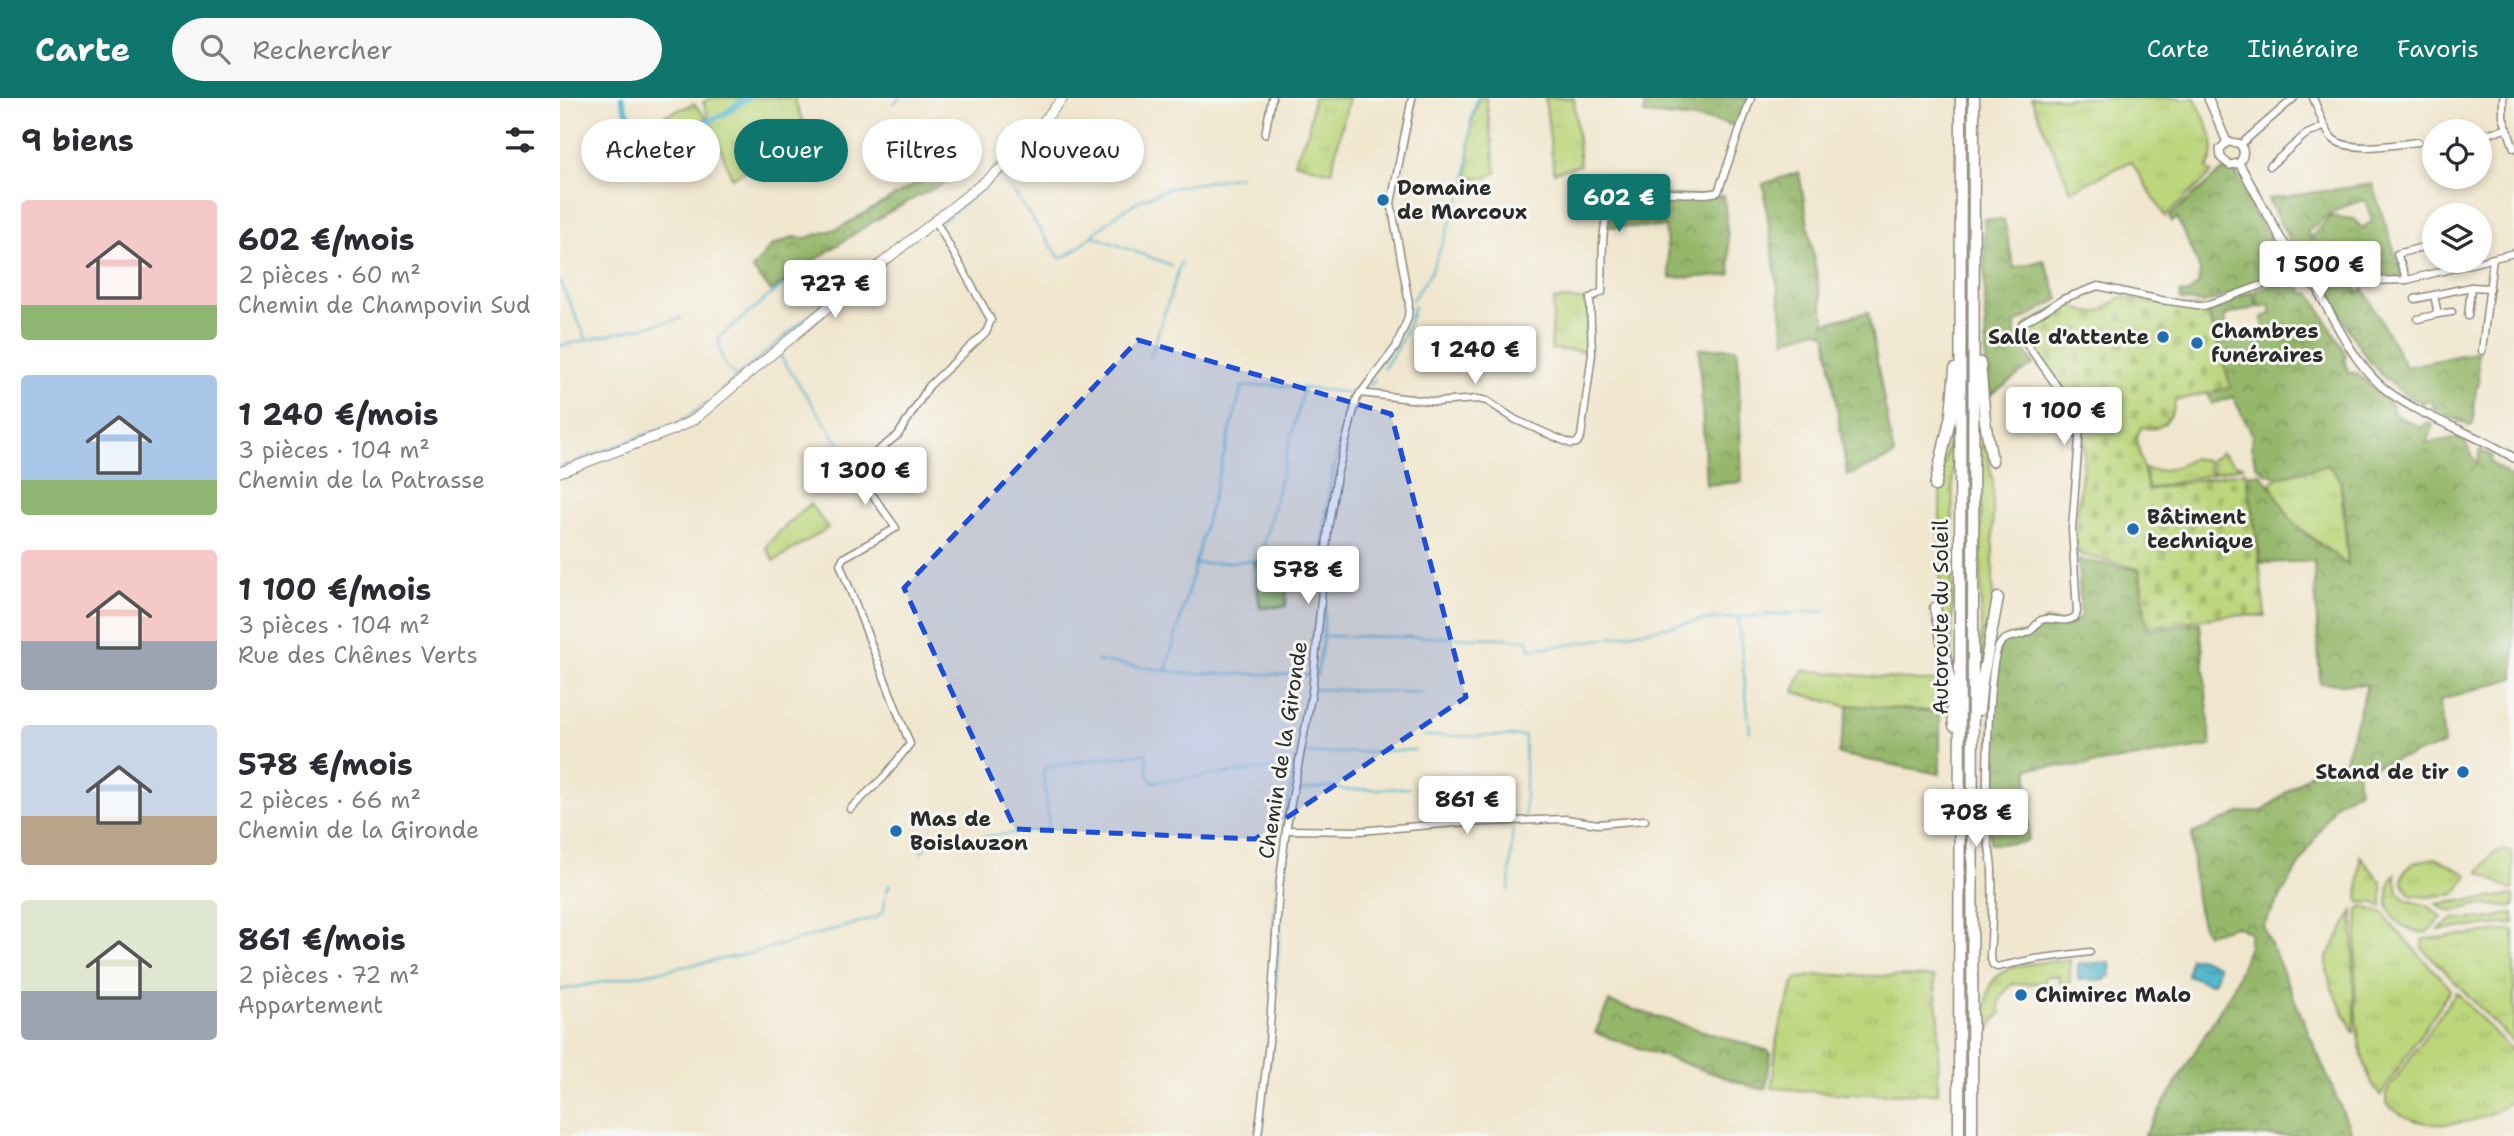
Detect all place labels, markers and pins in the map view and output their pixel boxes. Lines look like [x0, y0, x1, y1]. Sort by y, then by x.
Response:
place label: Domaine de Marcoux [1397, 174, 1527, 226]
pin: 602 € [1570, 174, 1668, 234]
marker: Domaine de Marcoux [1375, 192, 1391, 208]
pin: 1 500 € [2255, 242, 2385, 301]
pin: 727 € [786, 260, 884, 320]
place label: Chambres funéraires [2211, 317, 2323, 369]
place label: Salle d'attente [1988, 323, 2149, 351]
pin: 1 240 € [1410, 327, 1540, 386]
marker: Salle d'attente [2155, 329, 2171, 345]
marker: Chambres funéraires [2189, 335, 2205, 351]
pin: 1 100 € [1999, 388, 2129, 447]
pin: 1 300 € [800, 448, 930, 507]
place label: Bâtiment technique [2147, 503, 2254, 555]
marker: Bâtiment technique [2125, 521, 2141, 537]
pin: 578 € [1259, 546, 1357, 606]
place label: Stand de tir [2315, 758, 2449, 786]
marker: Stand de tir [2455, 764, 2471, 780]
pin: 861 € [1418, 776, 1516, 836]
pin: 708 € [1927, 790, 2025, 849]
place label: Mas de Boislauzon [910, 805, 1028, 857]
marker: Mas de Boislauzon [888, 823, 904, 839]
place label: Chimirec Malo [2035, 981, 2191, 1009]
marker: Chimirec Malo [2013, 987, 2029, 1003]

